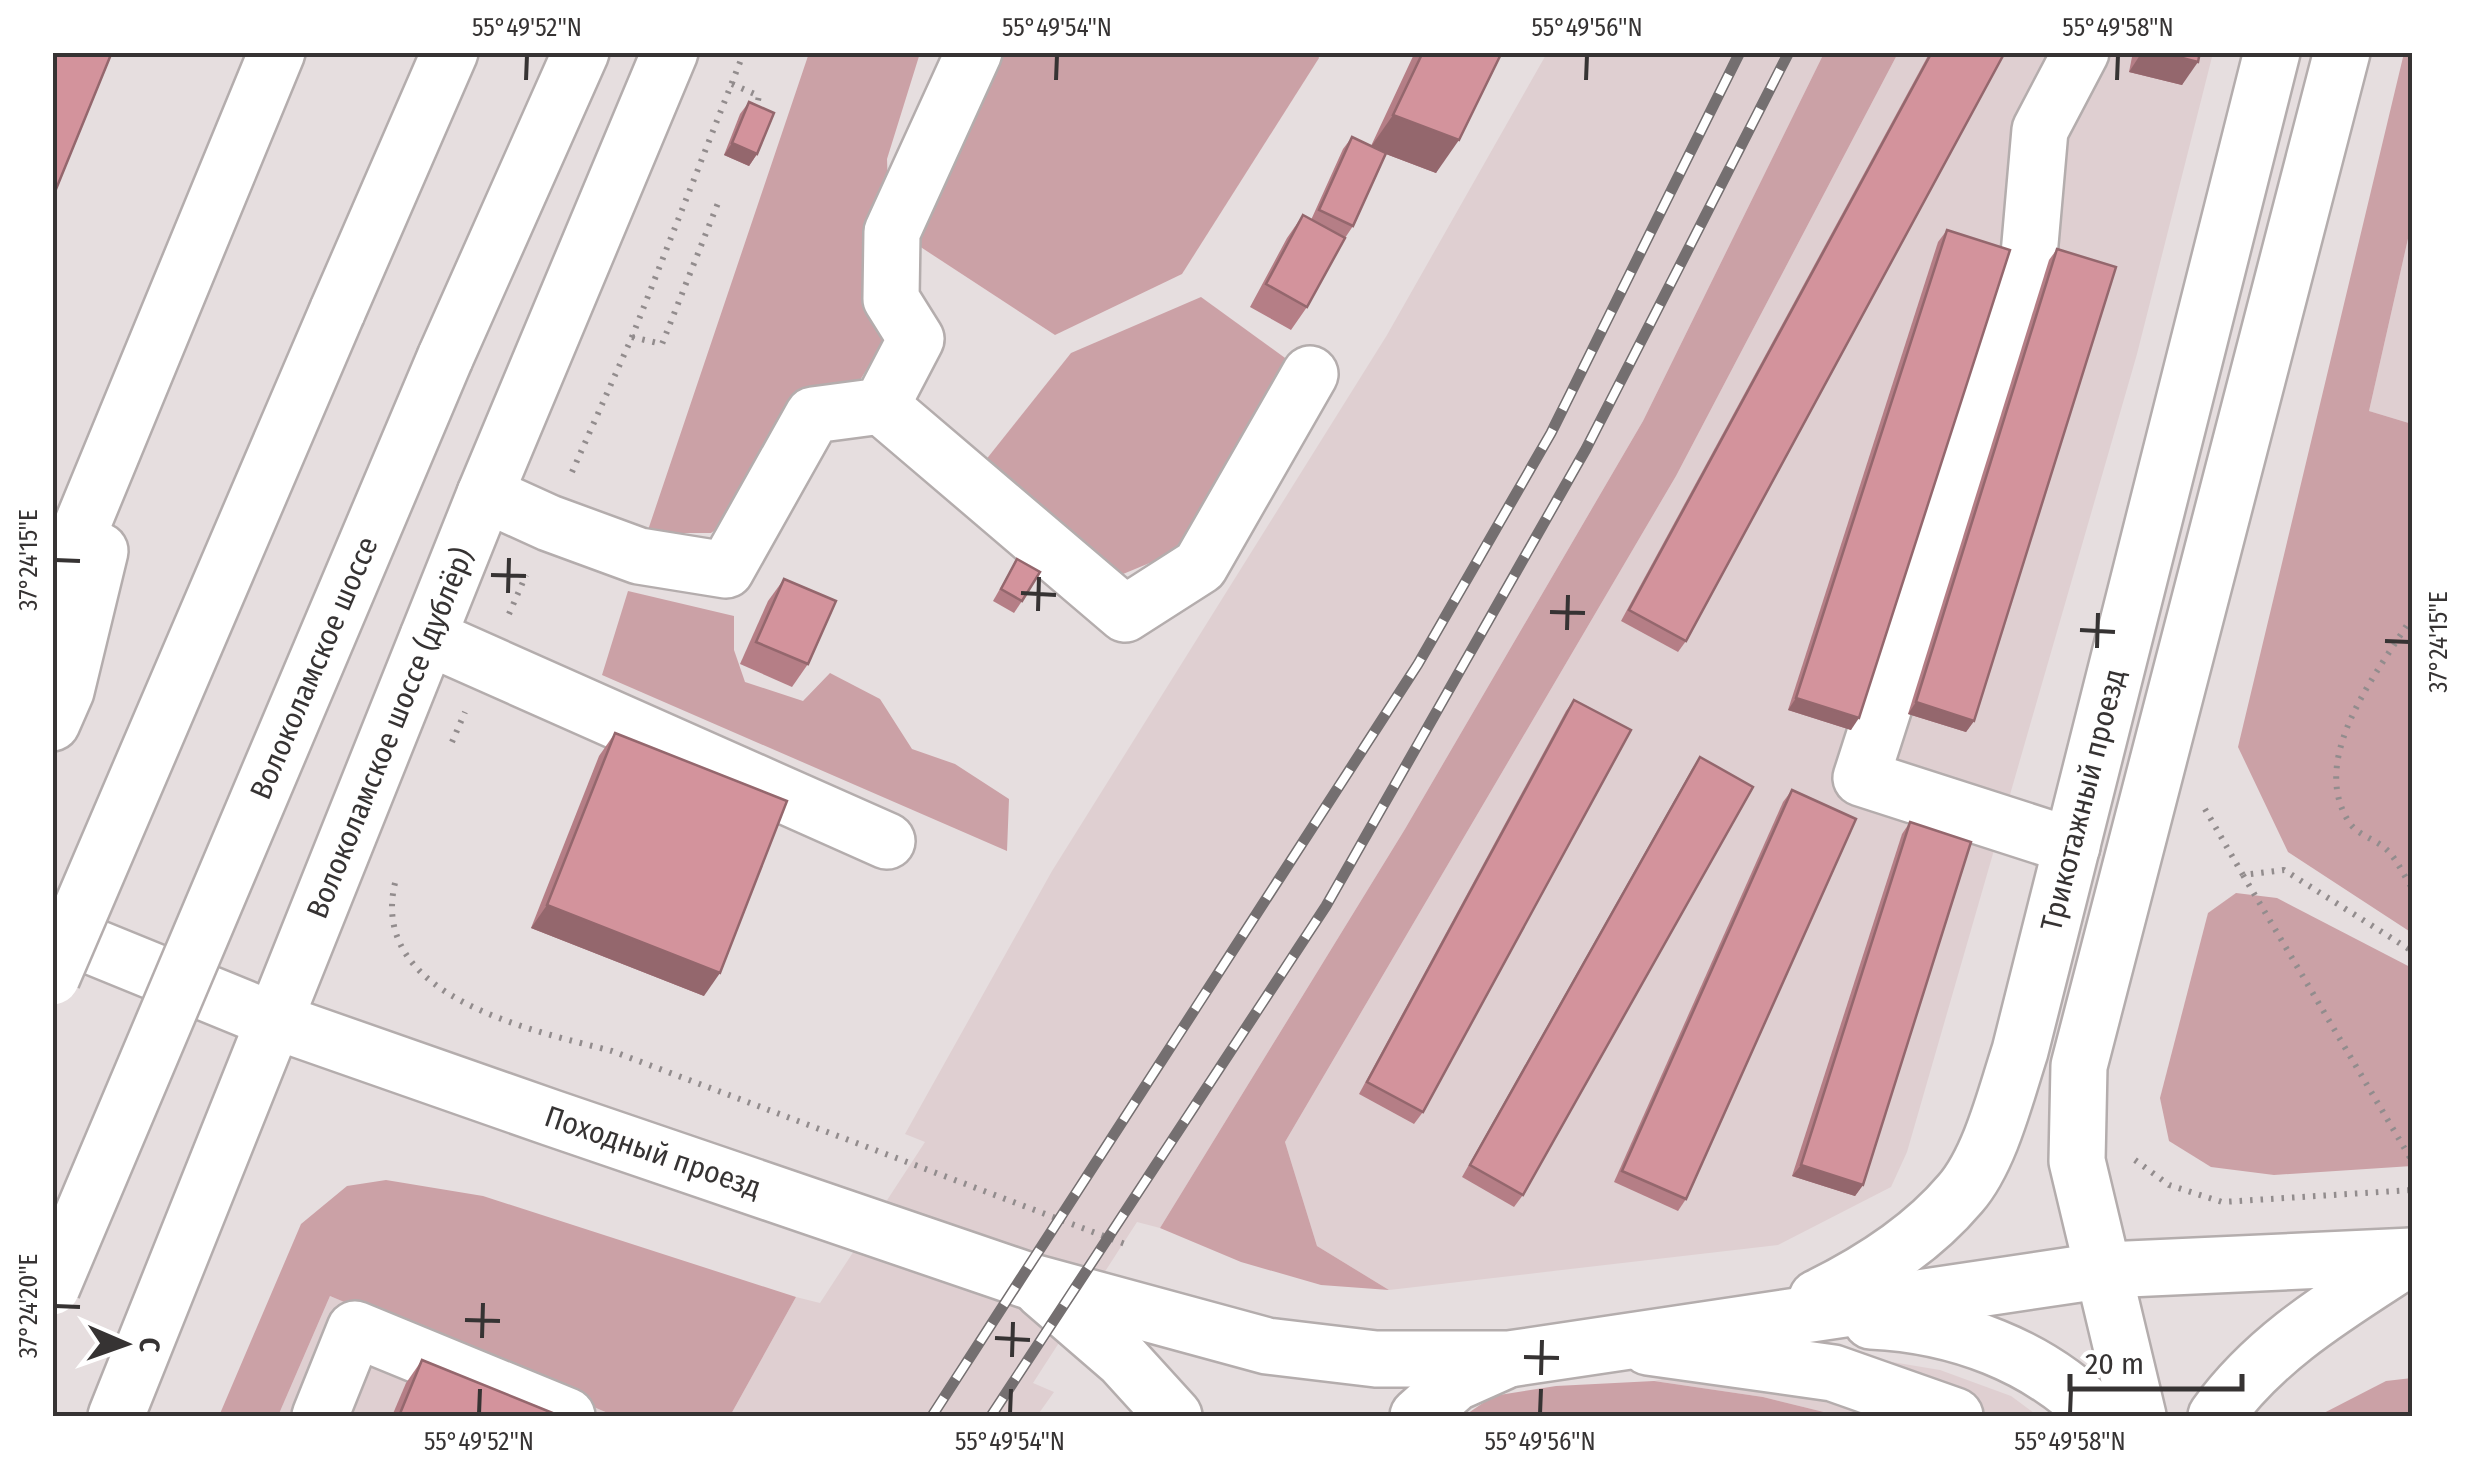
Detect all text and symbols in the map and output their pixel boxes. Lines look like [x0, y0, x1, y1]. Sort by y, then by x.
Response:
text: 55°49'52"N [472, 13, 582, 43]
text: 55°49'54"N [1002, 13, 1112, 43]
text: 55°49'56"N [1531, 13, 1643, 43]
text: 55°49'58"N [2062, 13, 2174, 43]
text: 37°24'15"E [14, 509, 44, 611]
street label: Волоколамское шоссе [242, 531, 386, 805]
street label: Волоколамское шоссе (дублёр) [299, 543, 481, 923]
text: 37°24'15"E [2424, 591, 2454, 693]
street label: Трикотажный проезд [2033, 665, 2133, 935]
street label: Походный проезд [540, 1098, 766, 1206]
text: 37°24'20"E [14, 1254, 44, 1358]
north arrow [75, 1294, 175, 1394]
scale bar [2070, 1329, 2242, 1391]
text: С [133, 1337, 166, 1353]
text: 20 m [2085, 1346, 2144, 1382]
text: 55°49'52"N [424, 1427, 534, 1457]
text: 55°49'54"N [955, 1427, 1065, 1457]
text: 55°49'56"N [1484, 1427, 1596, 1457]
text: 55°49'58"N [2014, 1427, 2126, 1457]

